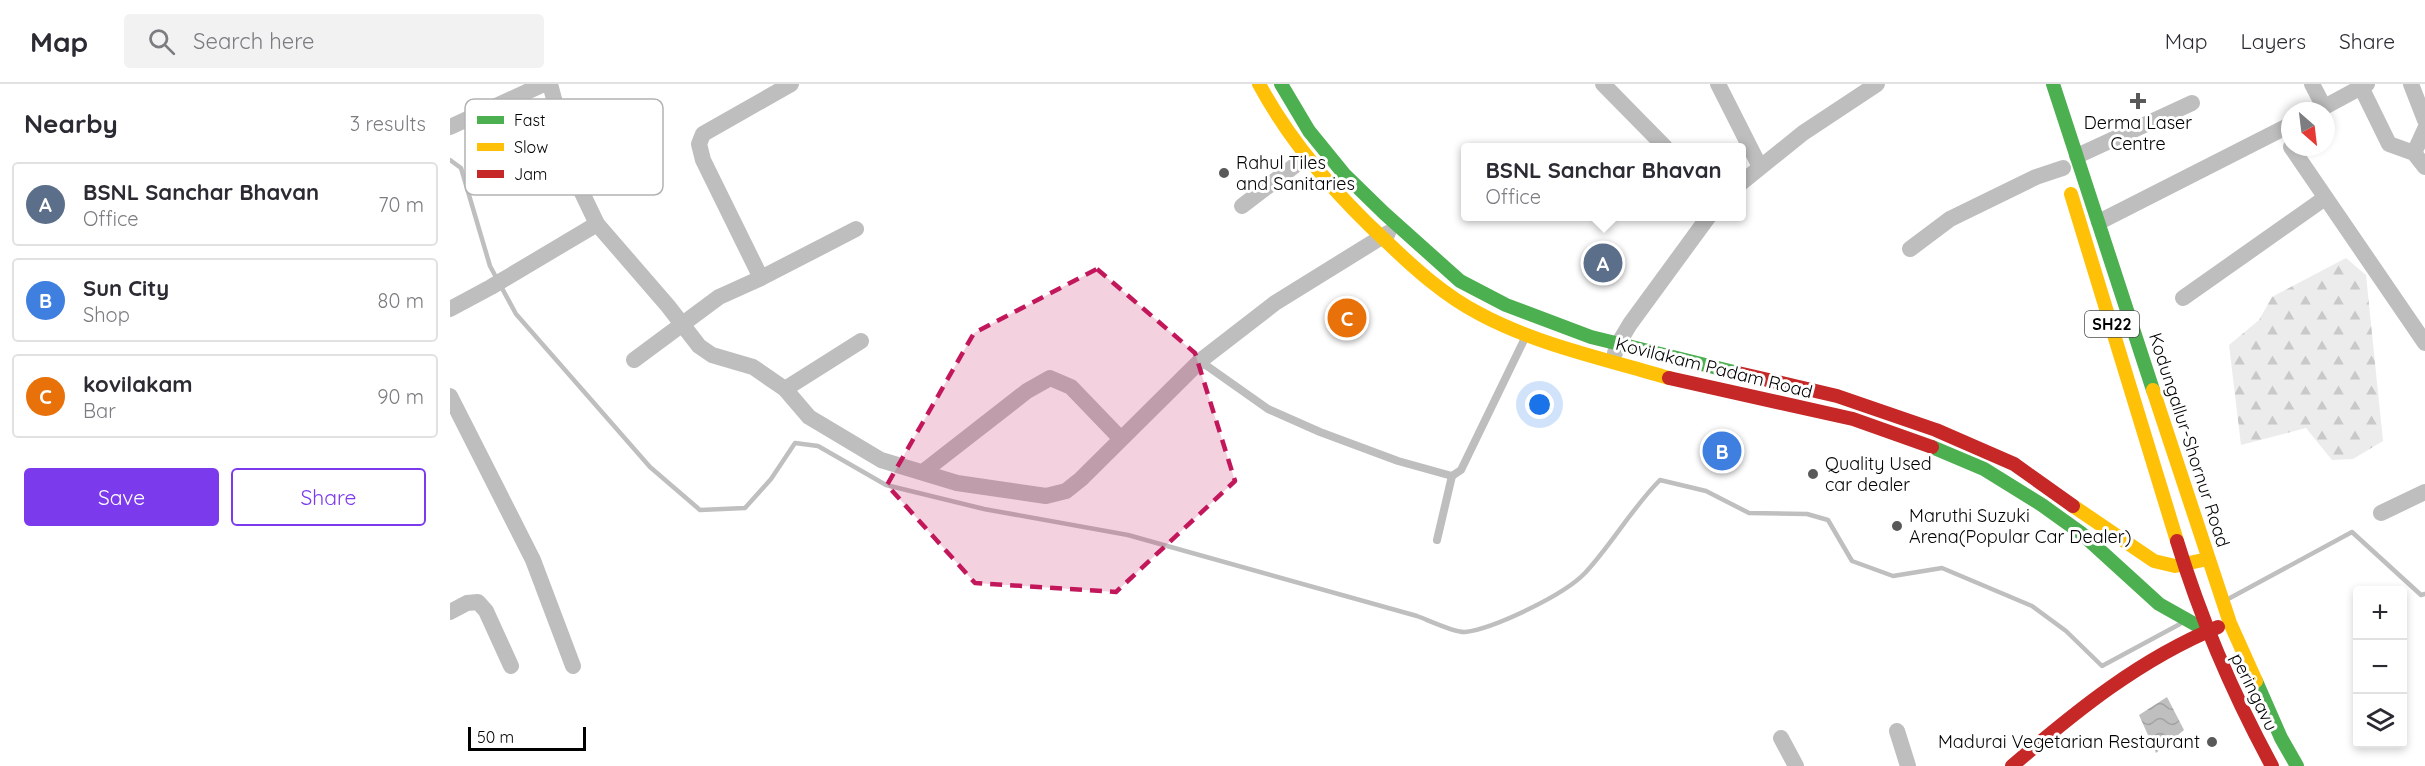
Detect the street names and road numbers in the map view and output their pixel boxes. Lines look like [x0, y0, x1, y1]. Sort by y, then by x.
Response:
road number: SH22 [2085, 311, 2139, 337]
street label: Kodungallur-Shornur Road [2144, 330, 2235, 550]
street label: Kovilakam Padam Road [1613, 332, 1815, 403]
street label: peringavu [2226, 649, 2283, 735]

